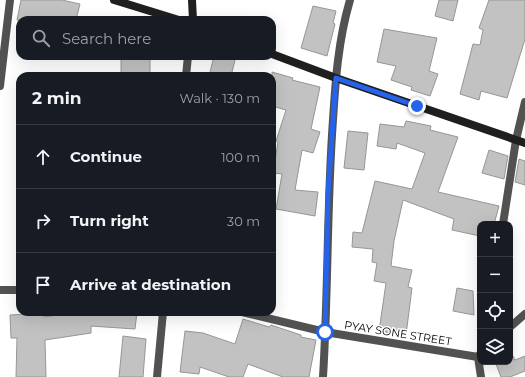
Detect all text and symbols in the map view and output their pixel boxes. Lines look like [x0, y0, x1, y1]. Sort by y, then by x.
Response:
search box [16, 16, 276, 60]
icon: search [30, 27, 52, 49]
text: Search here [62, 29, 151, 48]
text: 2 min [32, 88, 82, 108]
text: Walk · 130 m [179, 90, 260, 106]
route end [408, 97, 426, 115]
icon: ahead [32, 146, 54, 168]
text: Continue [70, 147, 142, 166]
text: 100 m [221, 149, 260, 165]
icon: right [32, 210, 54, 232]
text: Turn right [70, 211, 149, 230]
text: 30 m [227, 213, 260, 229]
map controls [477, 221, 513, 365]
button: + [477, 221, 513, 257]
button: − [477, 257, 513, 293]
icon: arrive [32, 274, 54, 296]
text: Arrive at destination [70, 275, 231, 294]
button: locate [477, 293, 513, 329]
street label: PYAY SONE STREET [343, 318, 453, 349]
route start [316, 323, 334, 341]
button: layers [477, 329, 513, 365]

